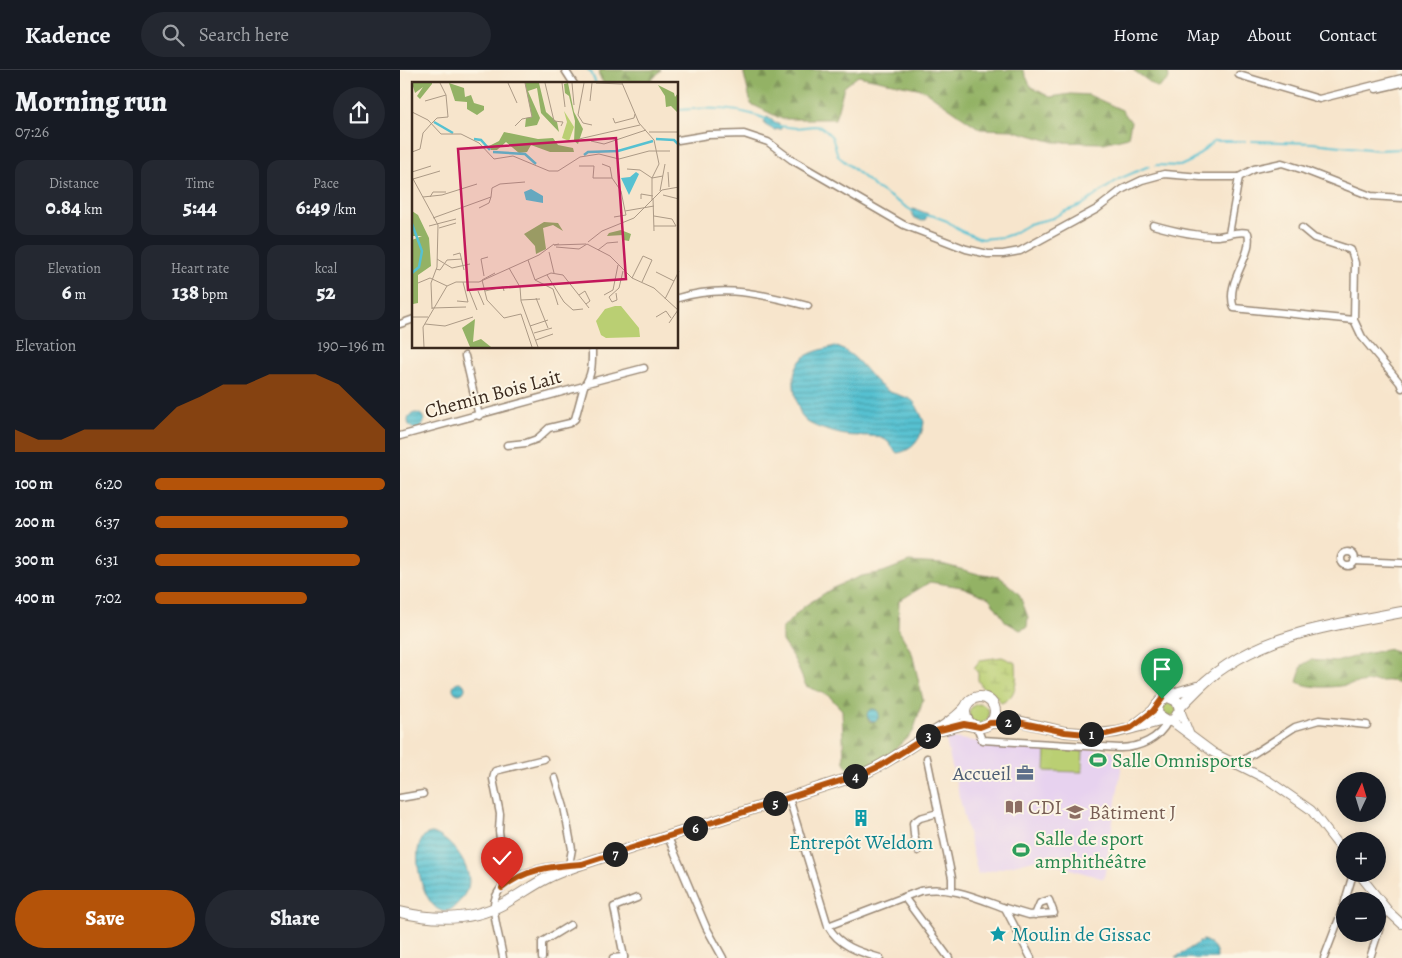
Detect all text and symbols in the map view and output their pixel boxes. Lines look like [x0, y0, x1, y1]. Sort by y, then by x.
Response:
search box [141, 12, 491, 57]
text: Kadence [25, 19, 111, 51]
icon: search [159, 21, 187, 49]
text: Search here [199, 22, 289, 48]
text: Home [1113, 23, 1158, 47]
text: Map [1186, 23, 1219, 47]
text: About [1247, 23, 1291, 47]
text: Contact [1319, 23, 1377, 47]
inset map [412, 82, 679, 349]
text: Morning run [15, 83, 167, 121]
button: share [333, 87, 385, 139]
text: 07:26 [15, 121, 49, 143]
text: Distance [49, 174, 99, 193]
text: Time [185, 174, 215, 193]
text: Pace [313, 174, 339, 193]
text: 0.84 [45, 193, 81, 221]
text: 5:44 [183, 193, 217, 221]
text: 6:49 [296, 193, 330, 221]
text: km [81, 200, 103, 219]
text: /km [330, 200, 356, 219]
text: Elevation [47, 259, 101, 278]
text: Heart rate [171, 259, 229, 278]
text: kcal [315, 259, 337, 278]
text: 6 [62, 278, 72, 306]
text: 138 [172, 278, 199, 306]
text: 52 [316, 278, 336, 306]
text: m [72, 285, 86, 304]
text: bpm [199, 285, 228, 304]
text: Elevation [15, 335, 76, 357]
text: 190–196 m [317, 335, 385, 357]
street label: Chemin Bois Lait [422, 363, 565, 425]
text: 100 m [15, 473, 53, 495]
text: 6:20 [95, 473, 122, 495]
text: 200 m [15, 511, 55, 533]
text: 6:37 [95, 511, 120, 533]
text: 300 m [15, 549, 54, 571]
text: 6:31 [95, 549, 118, 571]
text: 400 m [15, 587, 55, 609]
text: 7:02 [95, 587, 122, 609]
pin [1141, 648, 1183, 699]
icon: arrive [1148, 655, 1176, 683]
pin: 2 [996, 710, 1020, 734]
text: 2 [1005, 713, 1012, 732]
pin: 1 [1078, 722, 1104, 746]
pin: 3 [916, 724, 940, 748]
text: 1 [1089, 725, 1094, 744]
text: 3 [925, 727, 932, 746]
place label: Salle Omnisports [1112, 747, 1252, 774]
sports icon: Salle Omnisports [1088, 750, 1108, 770]
place label: Accueil [952, 760, 1011, 787]
office icon: Accueil [1015, 763, 1035, 783]
pin: 4 [842, 764, 868, 788]
text: 4 [852, 767, 859, 786]
north arrow [1336, 772, 1386, 822]
map controls [1336, 772, 1386, 942]
pin: 5 [762, 790, 788, 816]
text: 5 [773, 794, 778, 813]
place label: CDI [1028, 794, 1062, 821]
library icon: CDI [1004, 797, 1024, 817]
place label: Bâtiment J [1089, 799, 1176, 826]
school or university icon: Bâtiment J [1065, 802, 1085, 822]
building icon: Entrepôt Weldom [851, 808, 871, 828]
pin: 6 [682, 816, 708, 840]
text: 6 [692, 819, 699, 838]
place label: Salle de sport amphithéâtre [1035, 825, 1146, 875]
place label: Entrepôt Weldom [789, 829, 934, 856]
button: + [1336, 832, 1386, 882]
pin [481, 837, 523, 888]
sports icon: Salle de sport amphithéâtre [1011, 840, 1031, 860]
pin: 7 [602, 842, 628, 866]
icon: check [488, 844, 516, 872]
text: 7 [613, 845, 618, 864]
button: Save [15, 890, 195, 948]
button: Share [205, 890, 385, 948]
button: − [1336, 892, 1386, 942]
place label: Moulin de Gissac [1012, 921, 1151, 948]
place icon: Moulin de Gissac [988, 924, 1008, 944]

